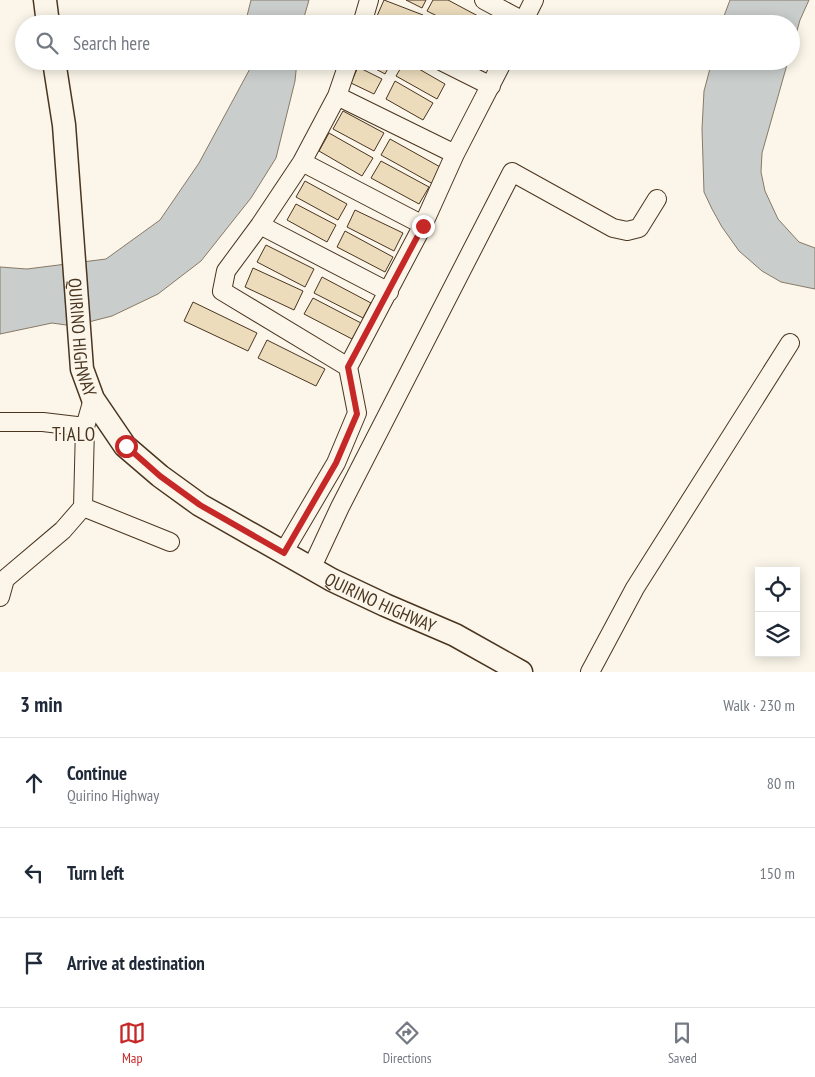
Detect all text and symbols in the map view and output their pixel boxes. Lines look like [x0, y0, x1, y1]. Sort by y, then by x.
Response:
search box [15, 15, 800, 70]
icon: search [33, 29, 61, 57]
text: Search here [73, 31, 150, 55]
route end [412, 215, 435, 238]
street label: QUIRINO HIGHWAY [64, 277, 103, 400]
district label: TIALO [52, 422, 96, 446]
route start [115, 435, 138, 458]
street label: QUIRINO HIGHWAY [321, 567, 440, 637]
map controls [755, 567, 800, 657]
button: locate [755, 567, 800, 612]
button: layers [755, 612, 800, 657]
text: 3 min [20, 691, 62, 718]
text: Walk · 230 m [723, 695, 795, 715]
text: Continue [67, 761, 127, 785]
icon: ahead [20, 769, 48, 797]
text: 80 m [767, 773, 795, 793]
text: Quirino Highway [67, 785, 159, 805]
icon: left [20, 859, 48, 887]
text: Turn left [67, 861, 124, 885]
text: 150 m [760, 863, 795, 883]
icon: arrive [20, 949, 48, 977]
text: Arrive at destination [67, 951, 205, 975]
tab: Map [118, 1019, 146, 1067]
tab: Directions [383, 1019, 431, 1067]
tab: Saved [668, 1019, 697, 1067]

